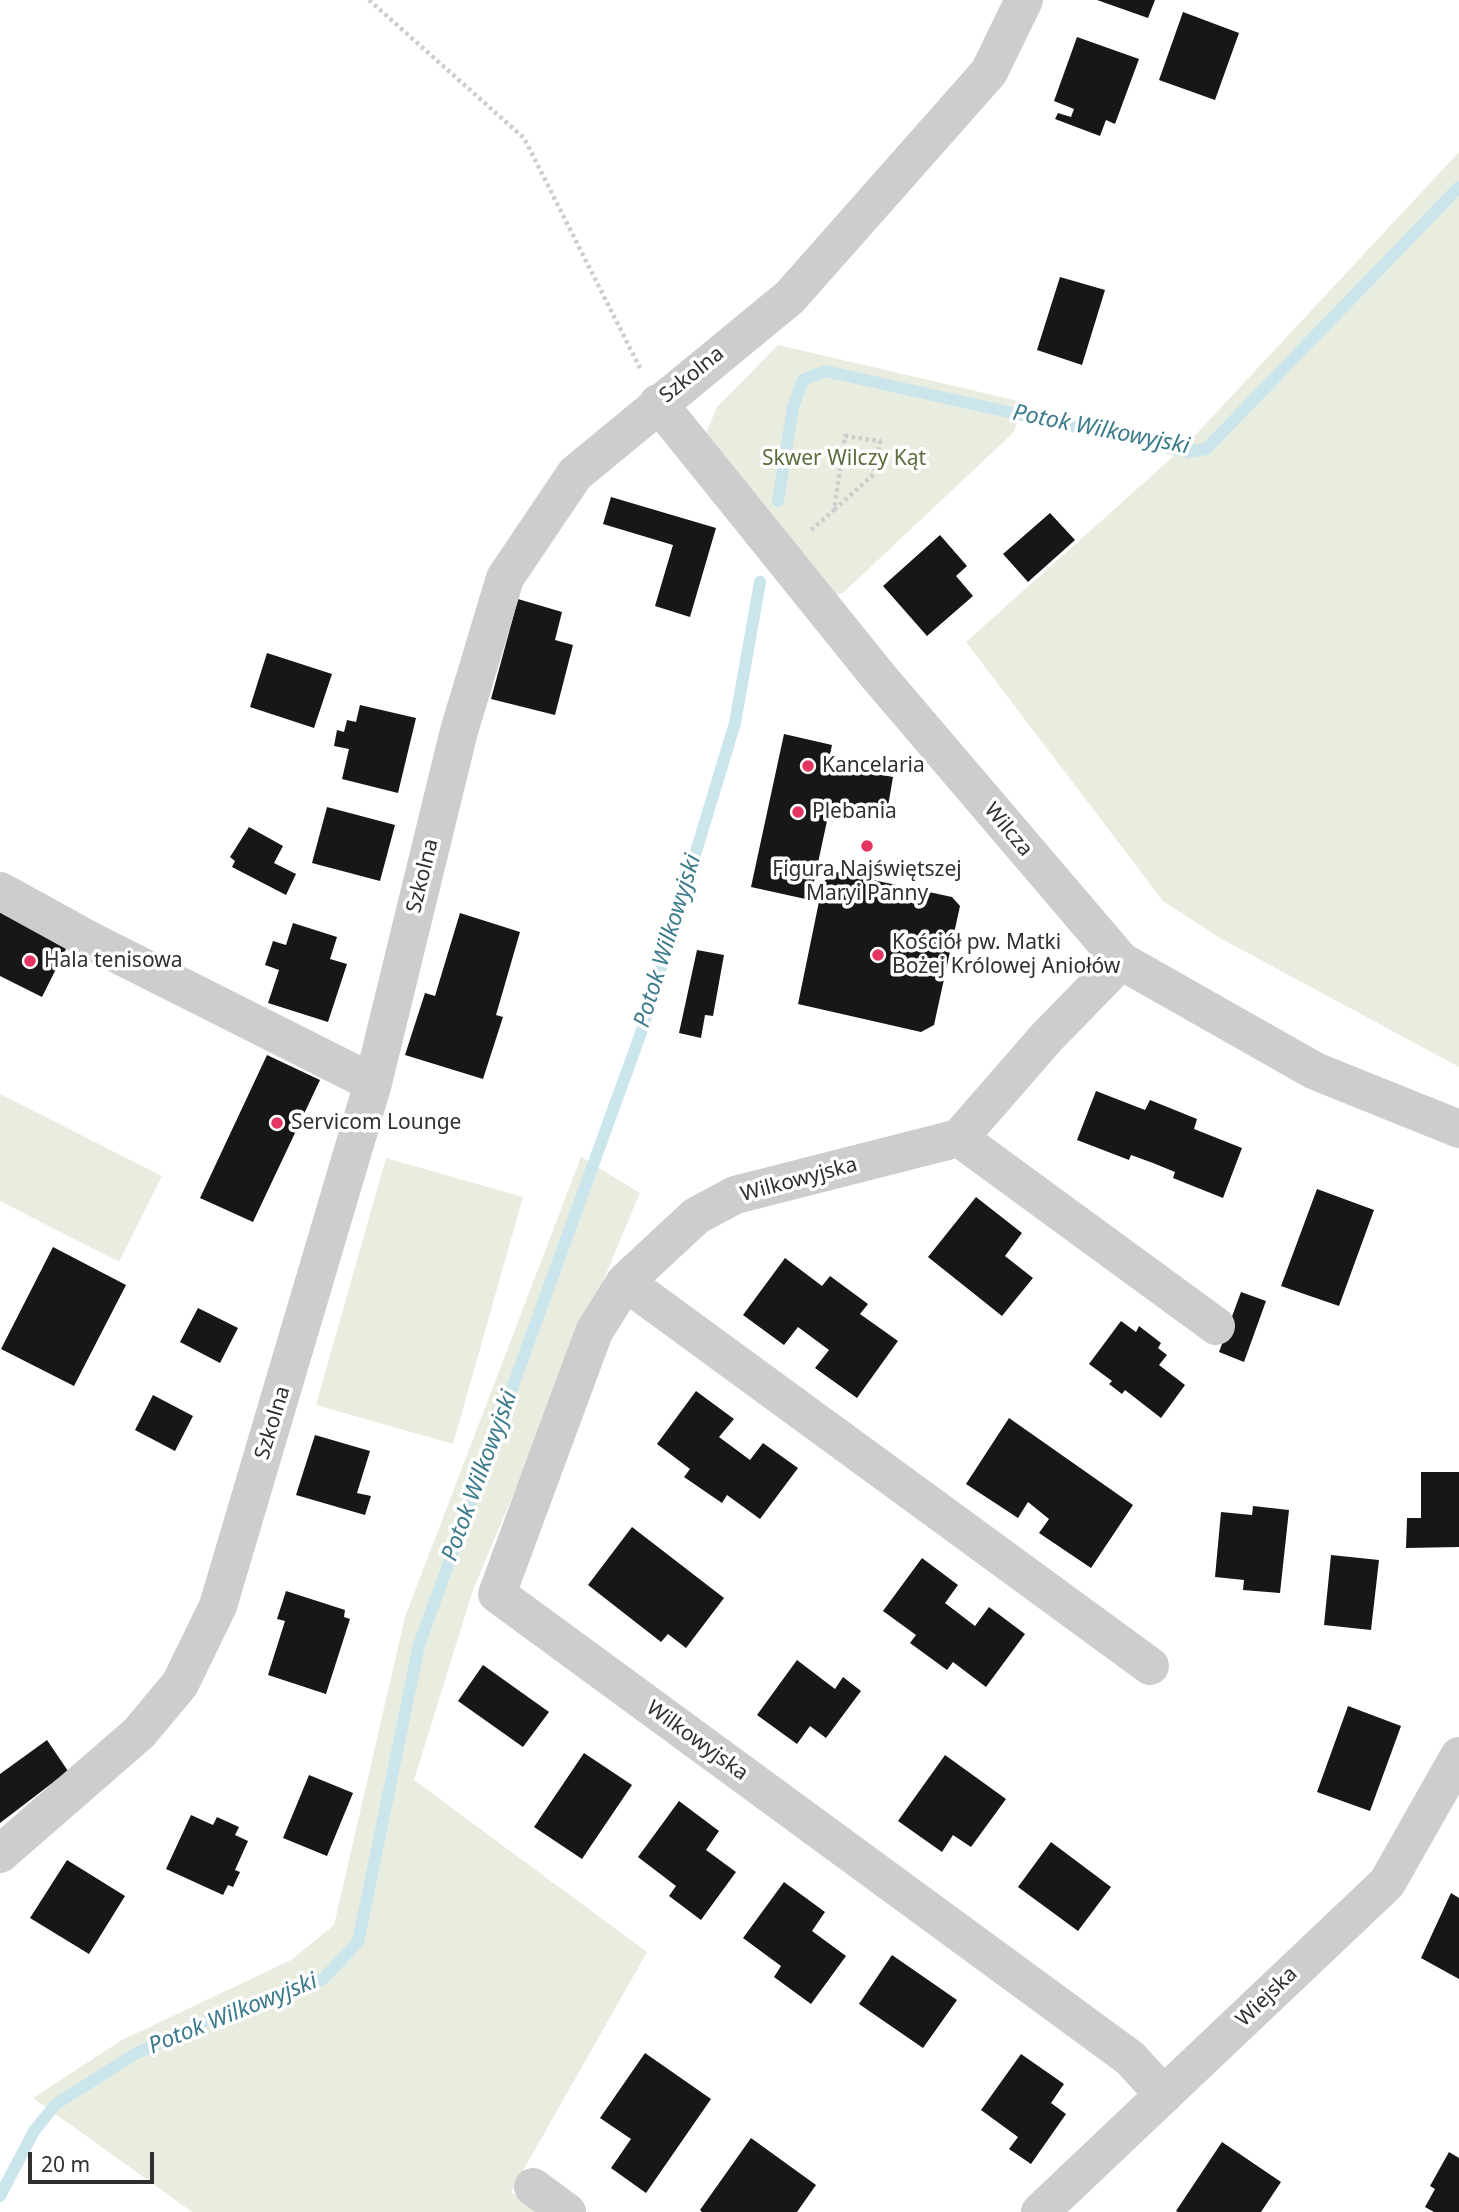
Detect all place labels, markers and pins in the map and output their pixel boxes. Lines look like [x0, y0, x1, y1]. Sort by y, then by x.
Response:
place label: Kancelaria [822, 753, 925, 779]
marker: Kancelaria [800, 758, 816, 774]
place label: Plebania [812, 799, 897, 825]
marker: Plebania [790, 804, 806, 820]
marker: Figura Najświętszej Maryi Panny [859, 838, 875, 854]
place label: Figura Najświętszej Maryi Panny [772, 857, 962, 907]
place label: Kościół pw. Matki Bożej Królowej Aniołów [892, 930, 1120, 980]
marker: Kościół pw. Matki Bożej Królowej Aniołów [870, 947, 886, 963]
place label: Hala tenisowa [44, 948, 182, 974]
marker: Hala tenisowa [22, 953, 38, 969]
place label: Servicom Lounge [291, 1110, 461, 1136]
marker: Servicom Lounge [269, 1115, 285, 1131]

